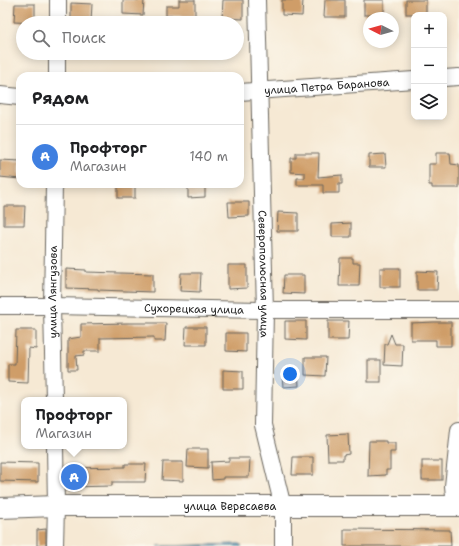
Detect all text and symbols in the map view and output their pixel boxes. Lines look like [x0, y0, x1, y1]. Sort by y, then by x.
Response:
north arrow [363, 12, 399, 48]
map controls [411, 12, 447, 120]
button: + [411, 12, 447, 48]
search box [16, 16, 244, 60]
icon: search [30, 27, 52, 49]
text: Поиск [62, 28, 106, 48]
button: − [411, 48, 447, 84]
street label: улица Петра Баранова [264, 74, 390, 98]
button: layers [411, 84, 447, 120]
text: Рядом [32, 87, 89, 109]
text: Профторг [70, 138, 147, 158]
text: A [40, 148, 50, 165]
text: 140 m [189, 148, 228, 165]
text: Магазин [70, 158, 126, 175]
street label: Северополюсная улица [255, 210, 273, 338]
street label: улица Лянгузова [44, 245, 60, 339]
street label: Сухорецкая улица [144, 300, 244, 317]
your location [280, 364, 300, 384]
popup [21, 397, 127, 449]
text: Профторг [36, 405, 112, 425]
text: Магазин [36, 425, 92, 442]
pin: A [61, 462, 87, 492]
street label: улица Вересаева [184, 499, 277, 514]

